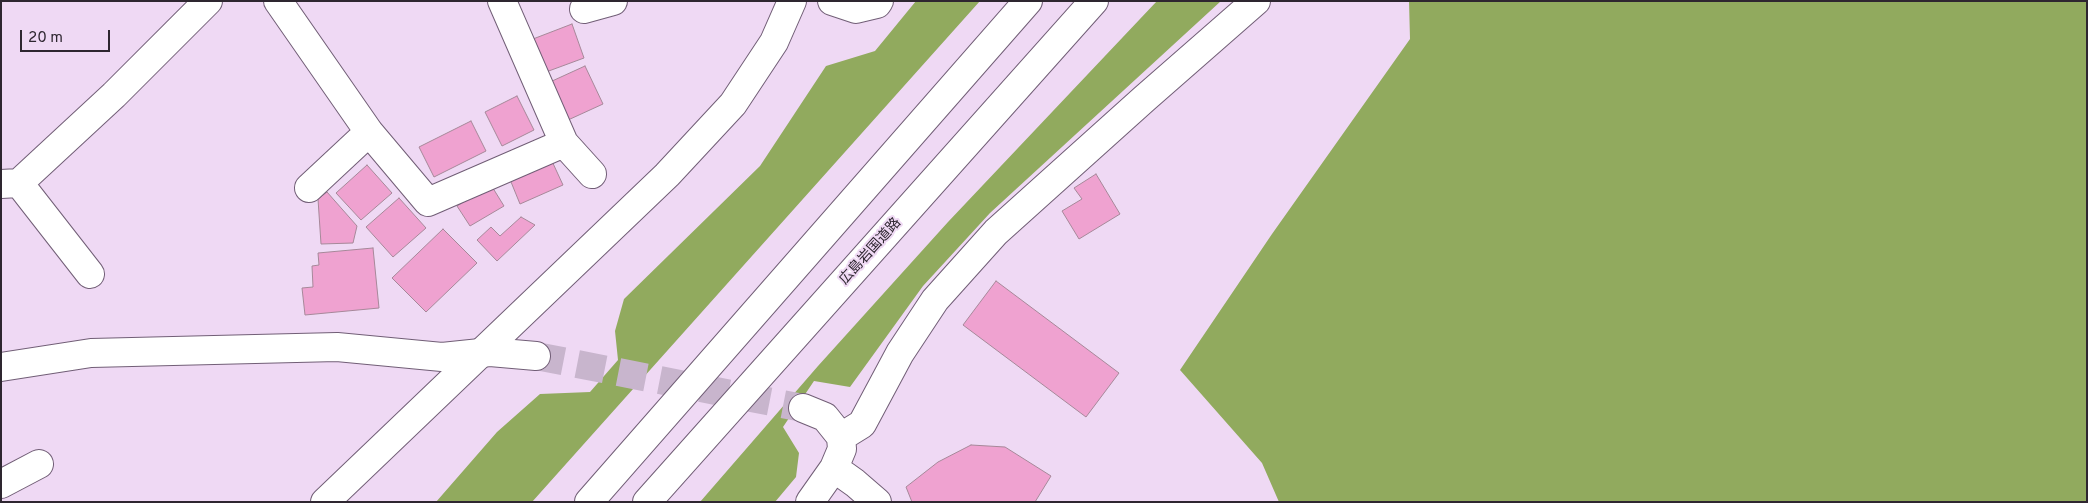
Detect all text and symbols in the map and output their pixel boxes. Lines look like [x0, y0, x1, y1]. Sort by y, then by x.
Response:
scale bar [22, 20, 112, 52]
text: 20 m [28, 29, 63, 48]
street label: 広島岩国道路 [837, 215, 905, 289]

